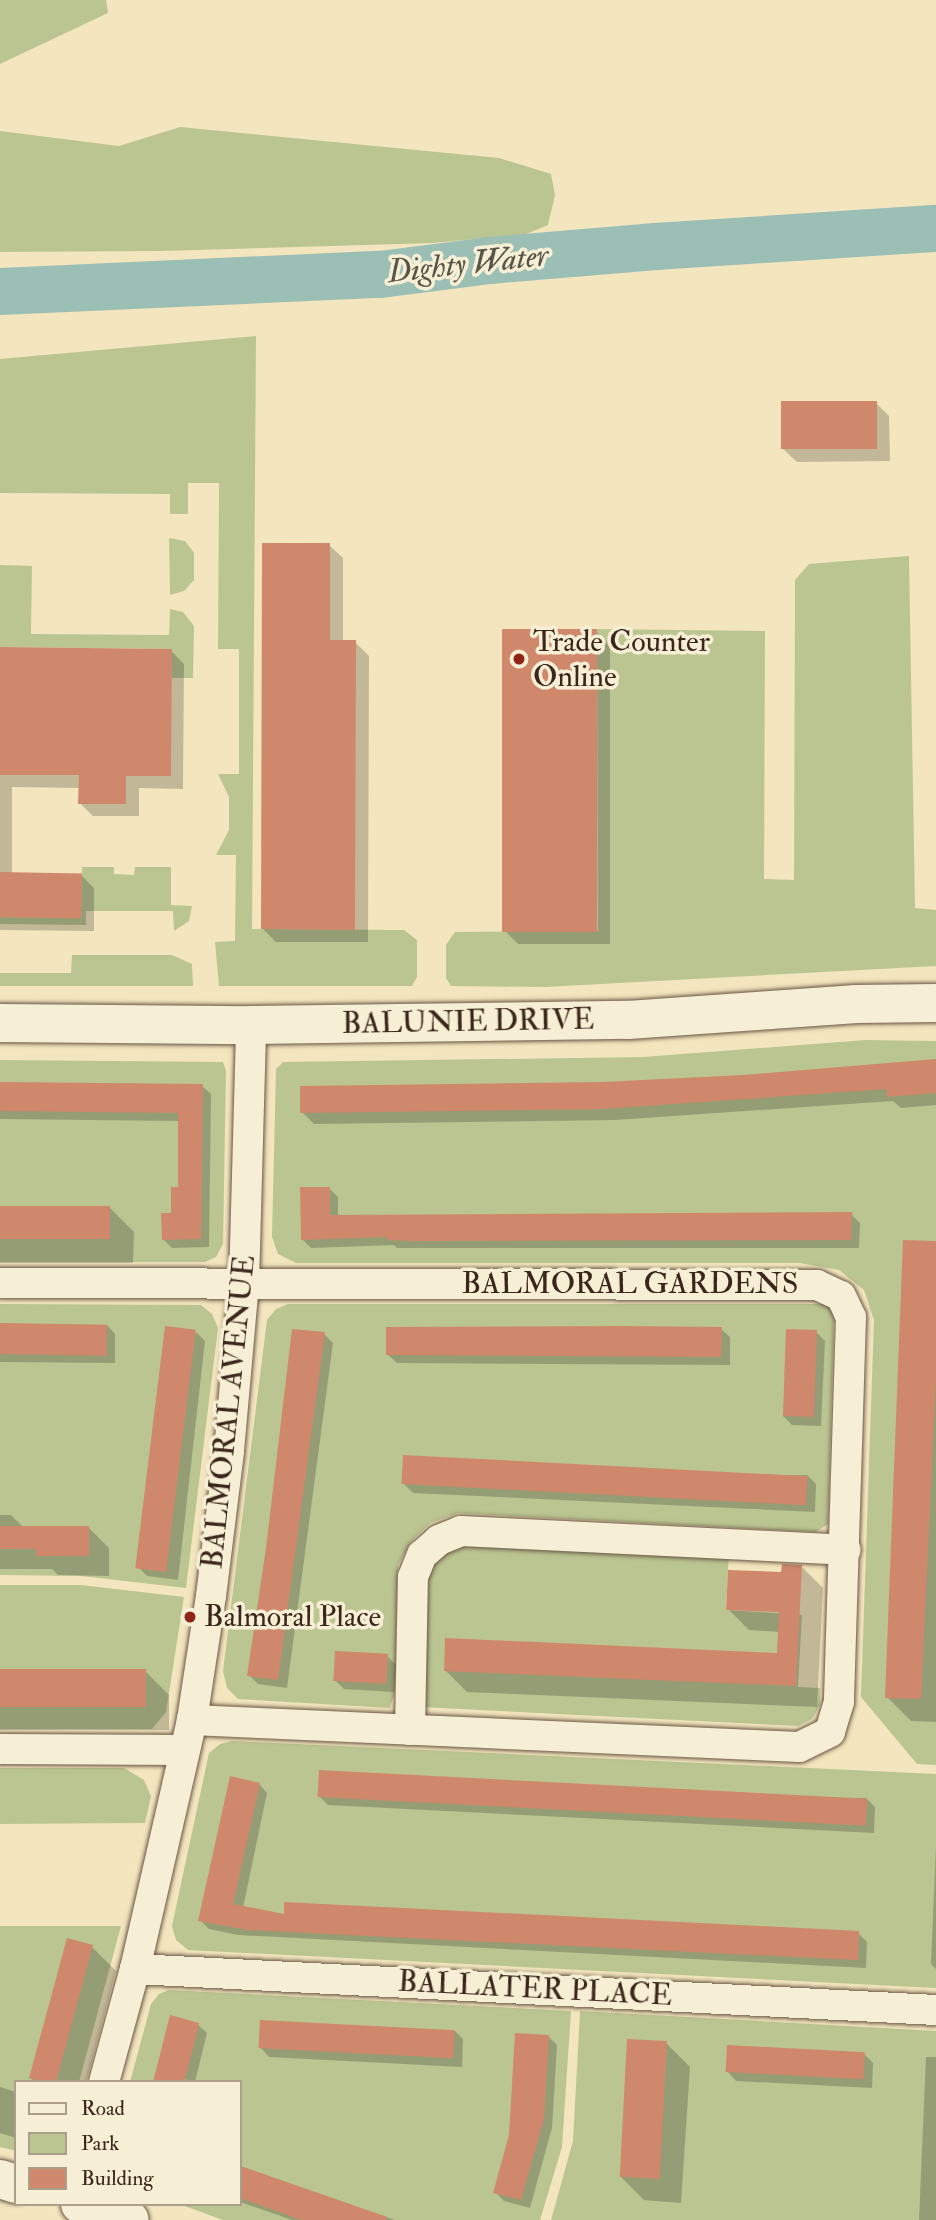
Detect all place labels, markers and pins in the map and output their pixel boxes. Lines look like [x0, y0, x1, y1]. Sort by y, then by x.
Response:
place label: Trade Counter Online [533, 624, 710, 694]
marker: Trade Counter Online [511, 651, 527, 667]
place label: Balmoral Place [204, 1599, 381, 1635]
marker: Balmoral Place [182, 1609, 198, 1625]

